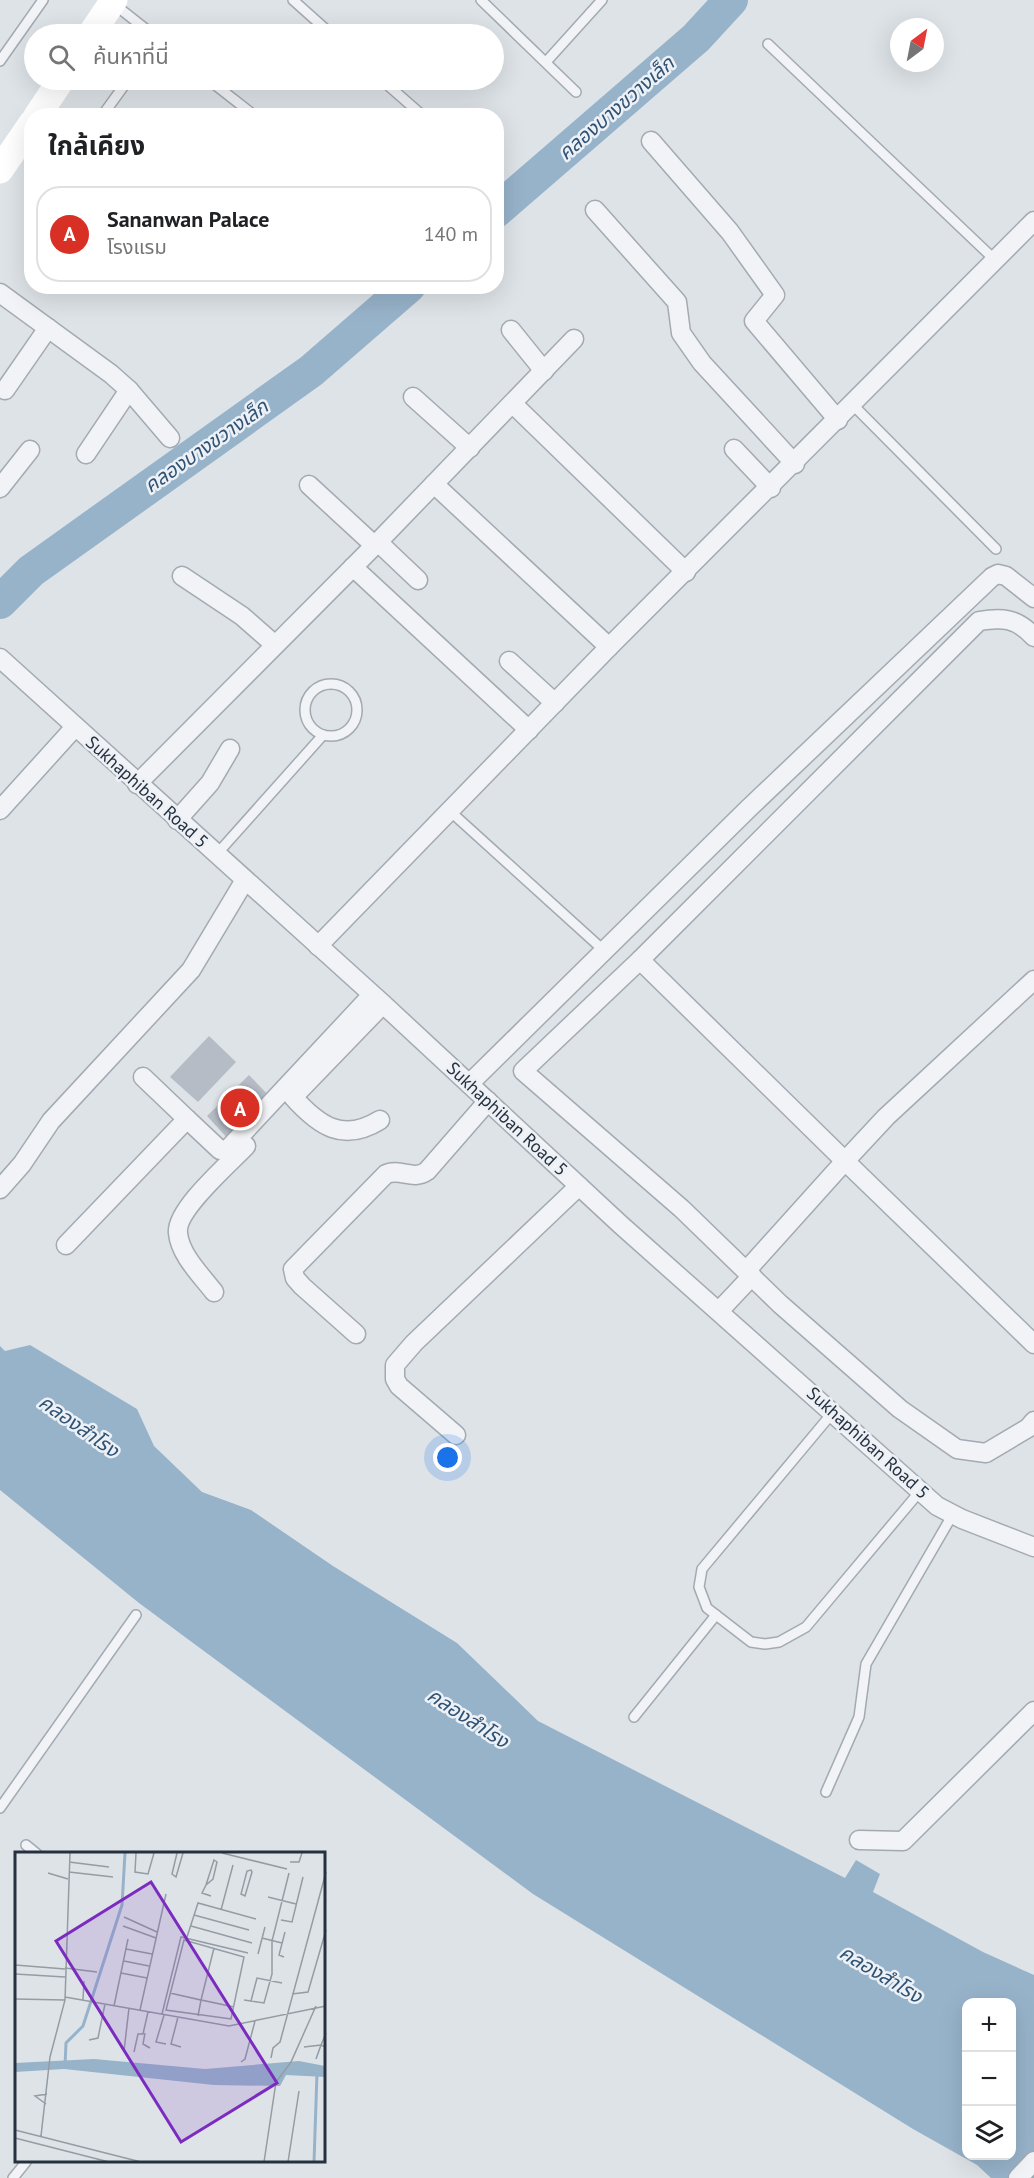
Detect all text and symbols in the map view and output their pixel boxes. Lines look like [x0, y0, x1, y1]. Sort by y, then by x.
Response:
north arrow [890, 18, 944, 72]
search box [24, 24, 504, 90]
icon: search [45, 41, 78, 74]
text: ค้นหาที่นี่ [93, 42, 169, 70]
water label: คลองบางขวางเล็ก [553, 50, 680, 166]
text: ใกล้เคียง [48, 129, 145, 162]
text: Sananwan Palace [107, 205, 269, 233]
text: A [63, 221, 76, 247]
text: 140 m [424, 221, 478, 247]
text: โรงแรม [107, 234, 167, 260]
water label: คลองบางขวางเล็ก [139, 393, 274, 498]
street label: Sukhaphiban Road 5 [81, 731, 213, 853]
street label: Sukhaphiban Road 5 [442, 1057, 573, 1181]
pin: A [220, 1086, 260, 1130]
street label: Sukhaphiban Road 5 [802, 1382, 934, 1504]
water label: คลองสำโรง [34, 1389, 125, 1464]
your location [433, 1443, 462, 1472]
water label: คลองสำโรง [422, 1682, 515, 1755]
inset map [15, 1852, 326, 2163]
water label: คลองสำโรง [835, 1939, 928, 2009]
map controls [962, 1998, 1016, 2160]
button: + [962, 1998, 1016, 2052]
button: − [962, 2052, 1016, 2106]
button: layers [962, 2106, 1016, 2160]

